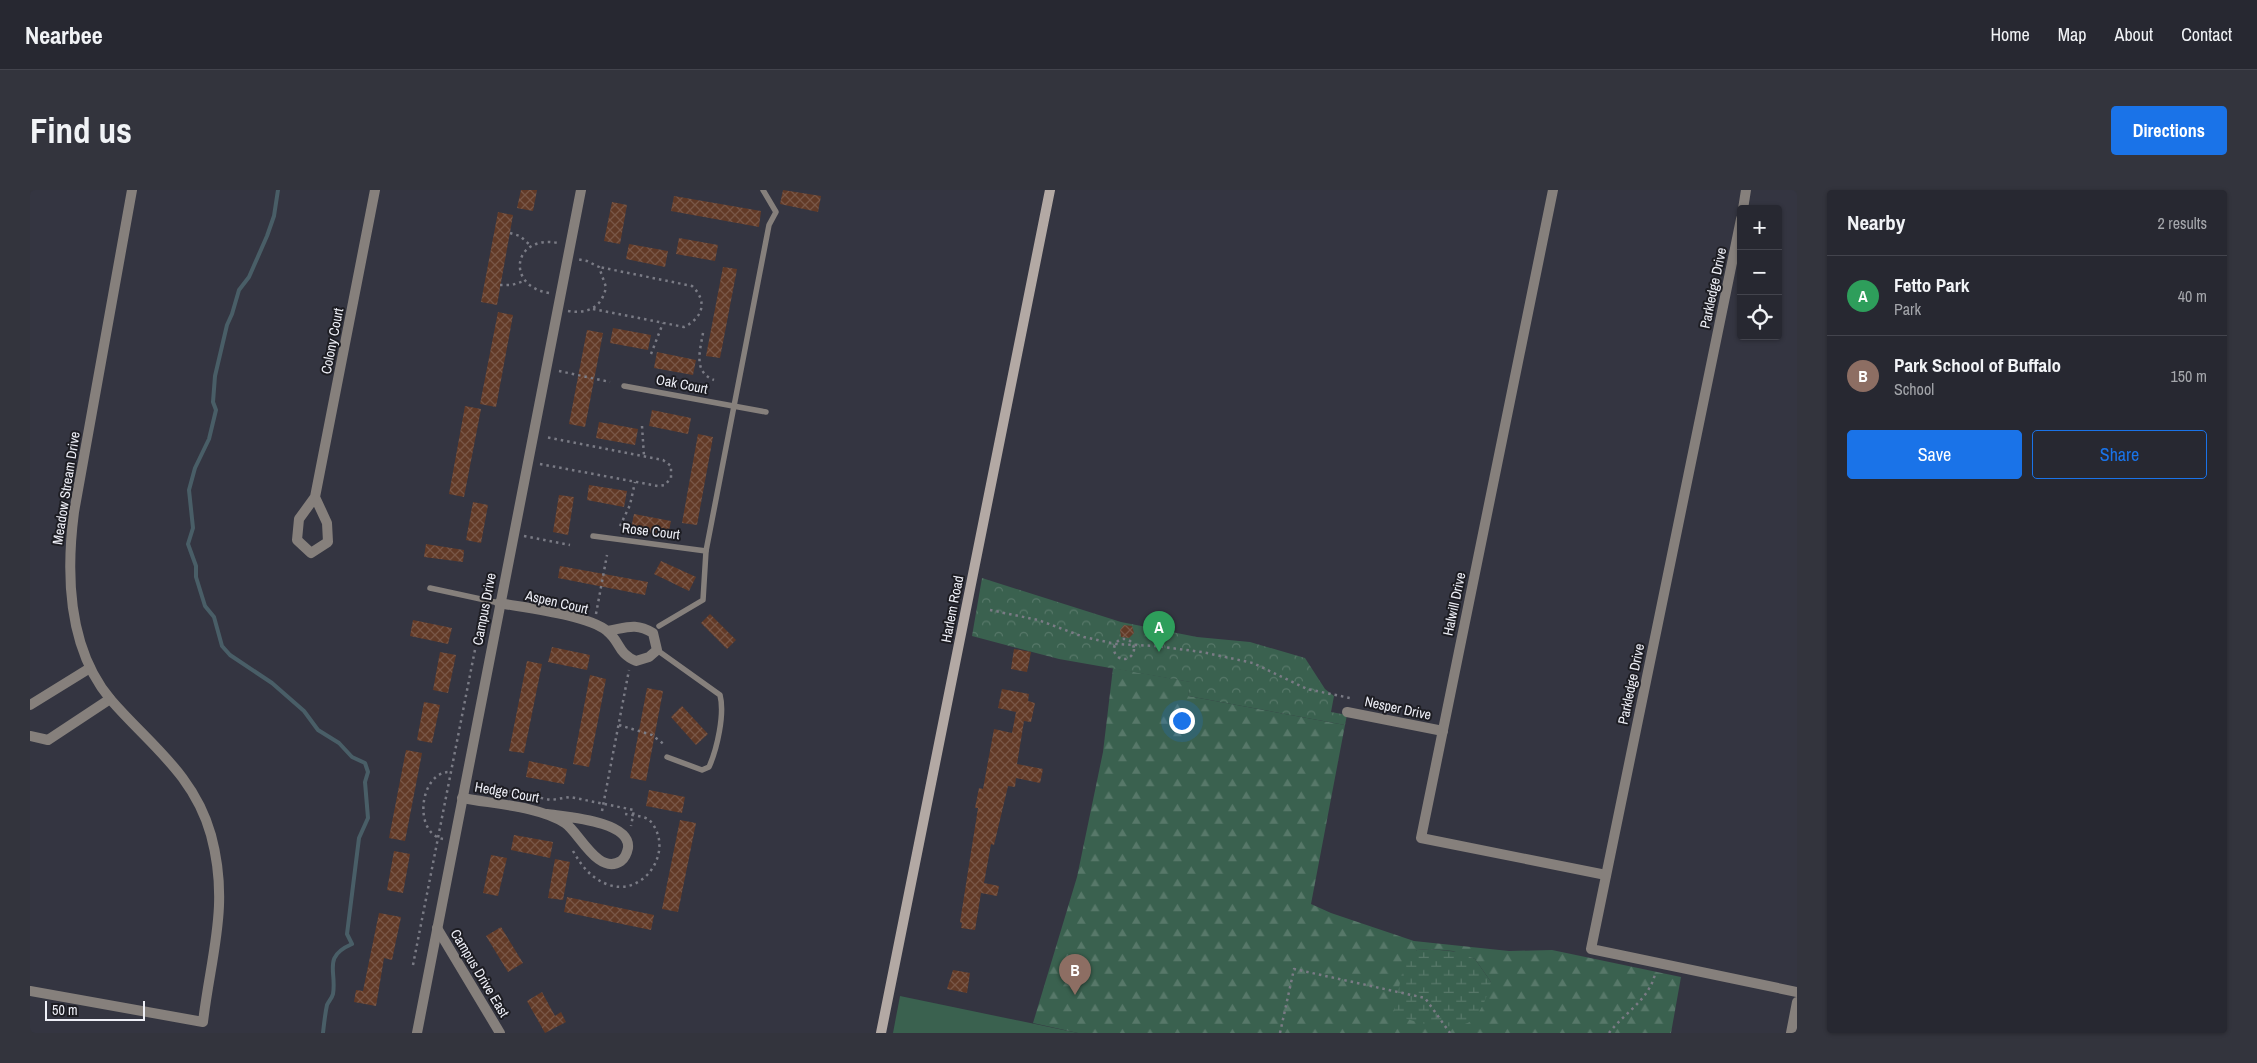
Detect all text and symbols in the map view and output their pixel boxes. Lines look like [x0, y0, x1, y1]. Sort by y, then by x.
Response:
text: Nearbee [25, 19, 103, 51]
text: Home [1990, 22, 2030, 47]
text: Map [2058, 22, 2087, 47]
text: About [2115, 22, 2153, 47]
text: Contact [2181, 22, 2232, 47]
button: Directions [2111, 106, 2227, 155]
text: Find us [30, 107, 132, 154]
map controls [1737, 205, 1782, 340]
button: + [1737, 205, 1782, 250]
text: Nearby [1847, 208, 1905, 237]
text: 2 results [2157, 212, 2207, 234]
street label: Parkledge Drive [1696, 246, 1730, 330]
button: − [1737, 250, 1782, 295]
text: Fetto Park [1894, 272, 1969, 298]
text: A [1858, 285, 1868, 307]
text: 40 m [2178, 285, 2207, 307]
button: locate [1737, 295, 1782, 340]
text: Park [1894, 298, 1921, 320]
street label: Colony Court [317, 306, 347, 376]
text: Park School of Buffalo [1894, 352, 2061, 378]
text: B [1858, 365, 1868, 387]
text: 150 m [2171, 365, 2207, 387]
street label: Oak Court [655, 370, 709, 398]
text: School [1894, 378, 1934, 400]
street label: Meadow Stream Drive [48, 430, 84, 546]
button: Save [1847, 430, 2022, 479]
button: Share [2032, 430, 2207, 479]
street label: Rose Court [621, 519, 681, 543]
street label: Campus Drive [468, 571, 500, 647]
street label: Halwill Drive [1438, 571, 1470, 637]
street label: Harlem Road [937, 574, 967, 644]
street label: Aspen Court [523, 586, 590, 618]
pin: A [1143, 611, 1175, 652]
street label: Parkledge Drive [1614, 642, 1648, 726]
street label: Nesper Drive [1363, 692, 1433, 724]
your location [1169, 708, 1195, 734]
street label: Hedge Court [473, 777, 541, 807]
street label: Campus Drive East [447, 926, 513, 1020]
pin: B [1059, 954, 1091, 995]
scale bar [45, 998, 145, 1021]
text: 50 m [52, 1001, 78, 1019]

